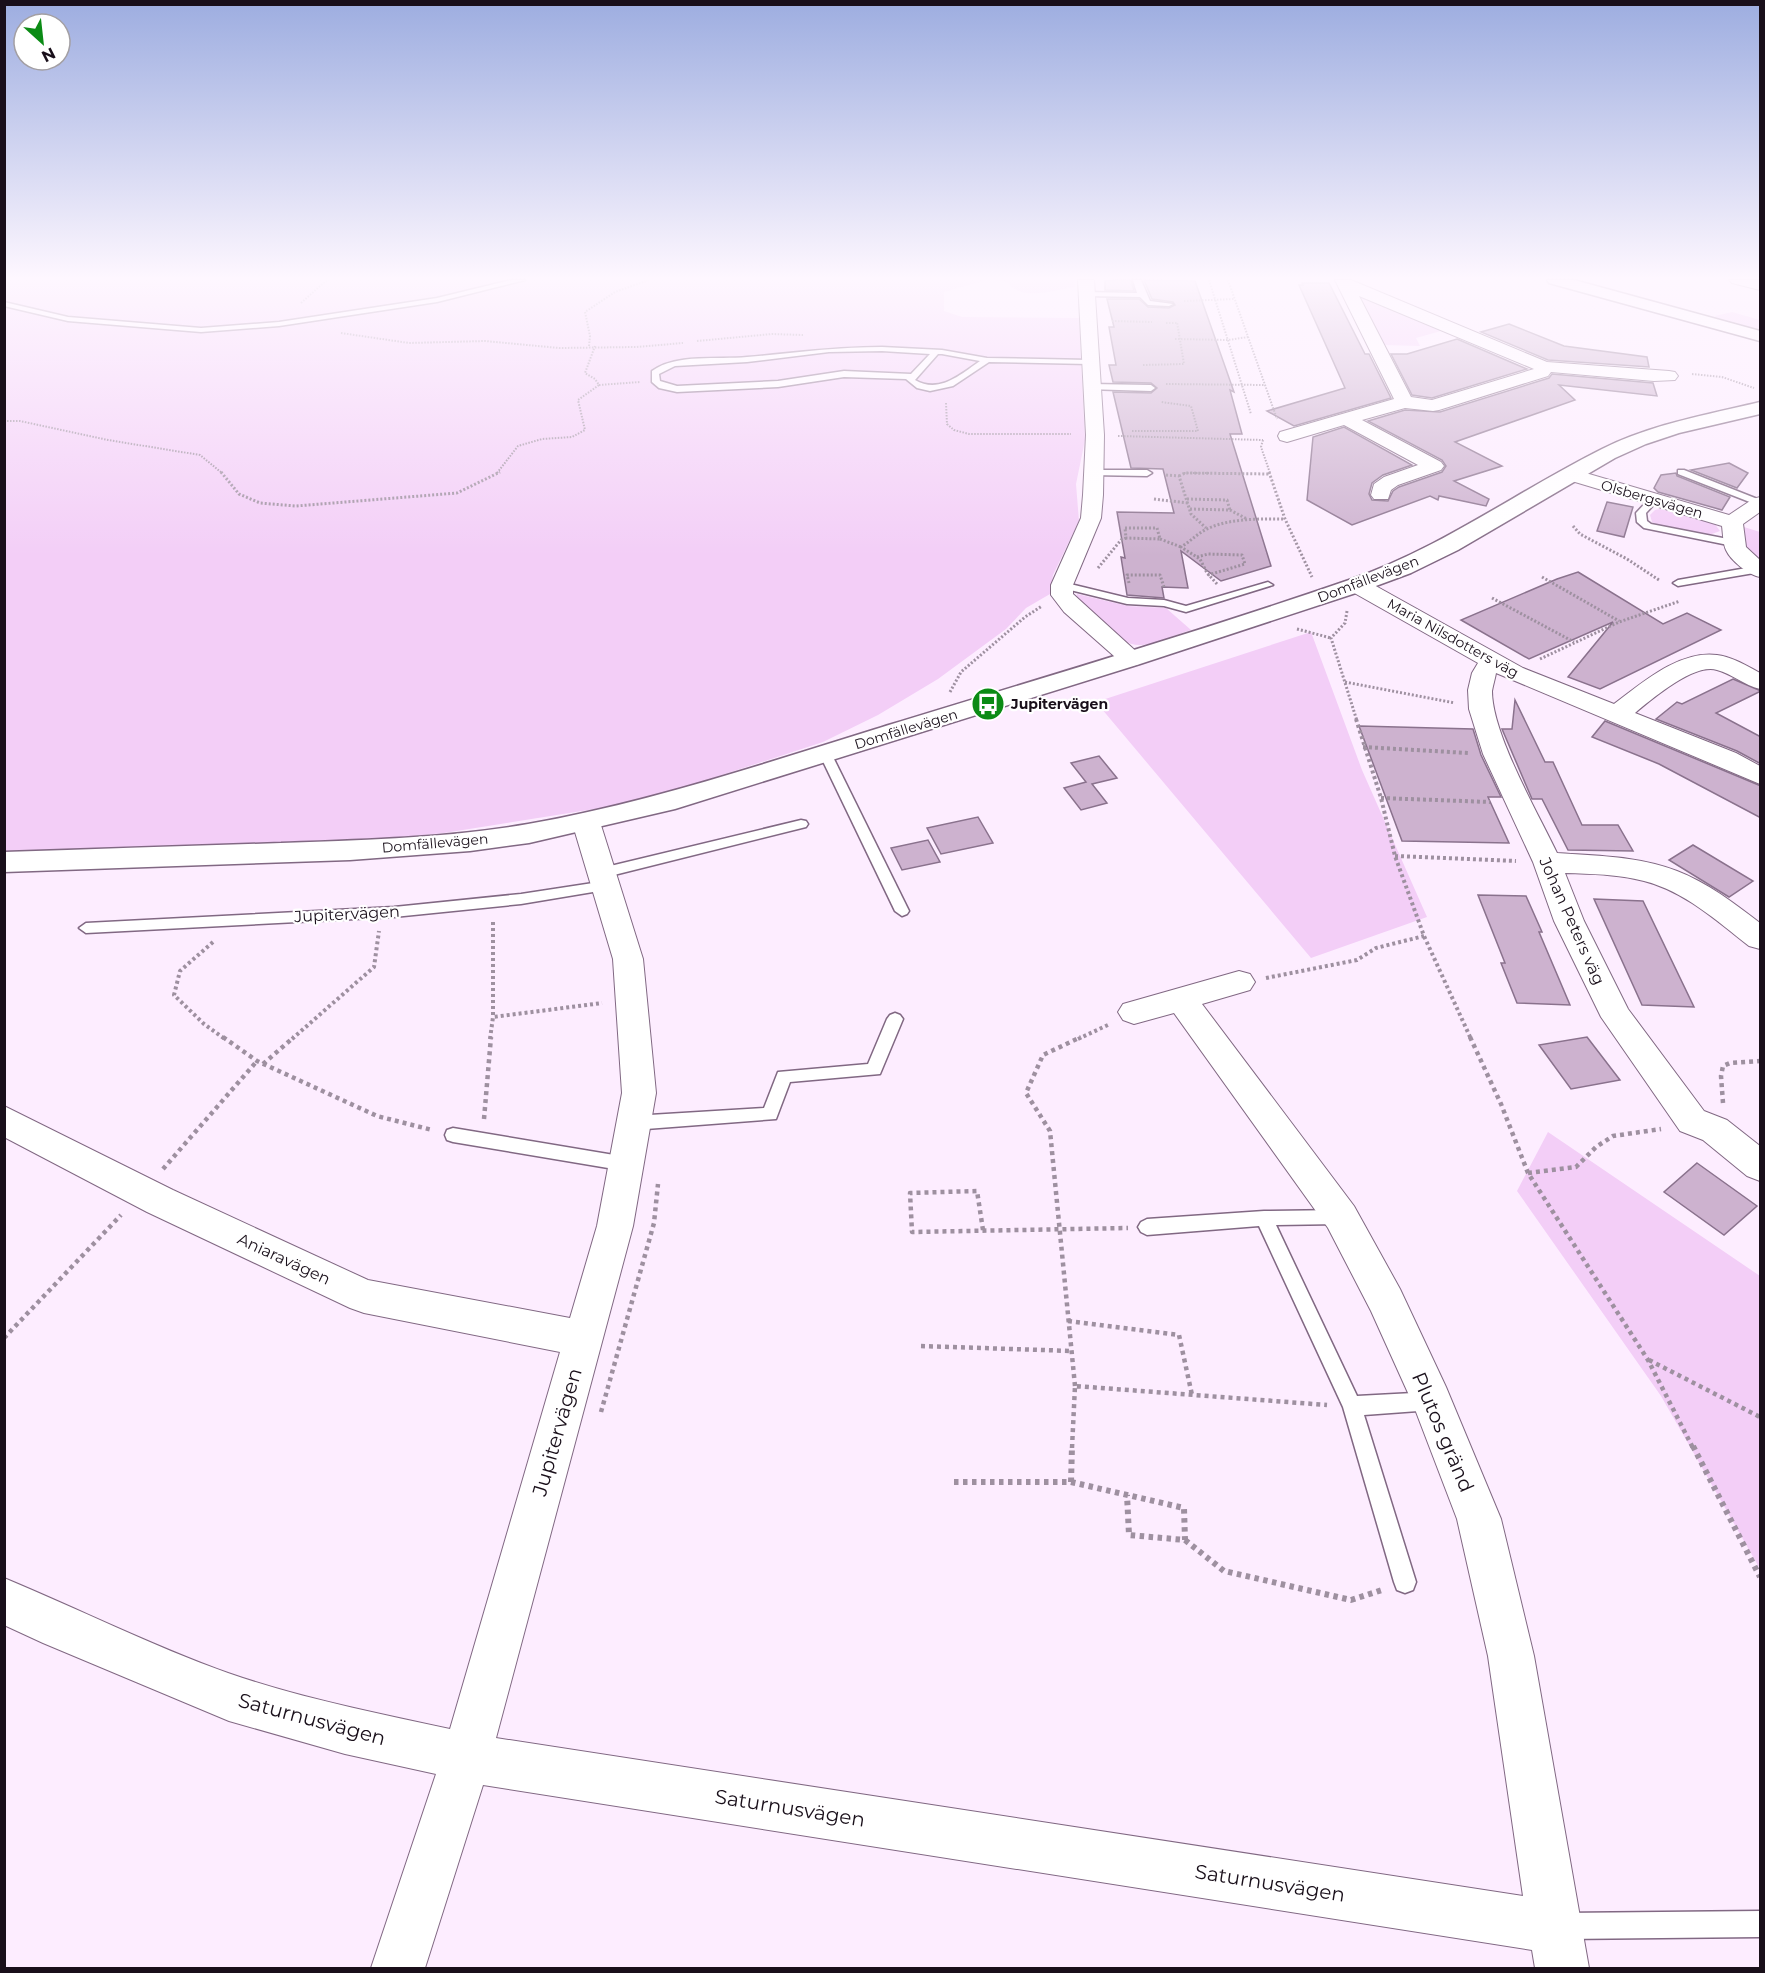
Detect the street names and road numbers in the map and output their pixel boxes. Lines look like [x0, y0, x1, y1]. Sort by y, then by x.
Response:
street label: Olsbergsvägen [1599, 476, 1705, 522]
street label: Domfällevägen [1315, 551, 1421, 607]
street label: Maria Nilsdotters väg [1384, 594, 1522, 682]
street label: Domfällevägen [852, 705, 960, 753]
street label: Domfällevägen [381, 829, 489, 857]
street label: Johan Peters väg [1535, 854, 1609, 988]
street label: Jupitervägen [293, 902, 400, 926]
street label: Aniaravägen [235, 1229, 333, 1289]
street label: Jupitervägen [527, 1365, 587, 1500]
street label: Plutos gränd [1407, 1368, 1479, 1496]
street label: Saturnusvägen [236, 1688, 388, 1750]
street label: Saturnusvägen [713, 1784, 867, 1832]
street label: Saturnusvägen [1193, 1859, 1347, 1907]

